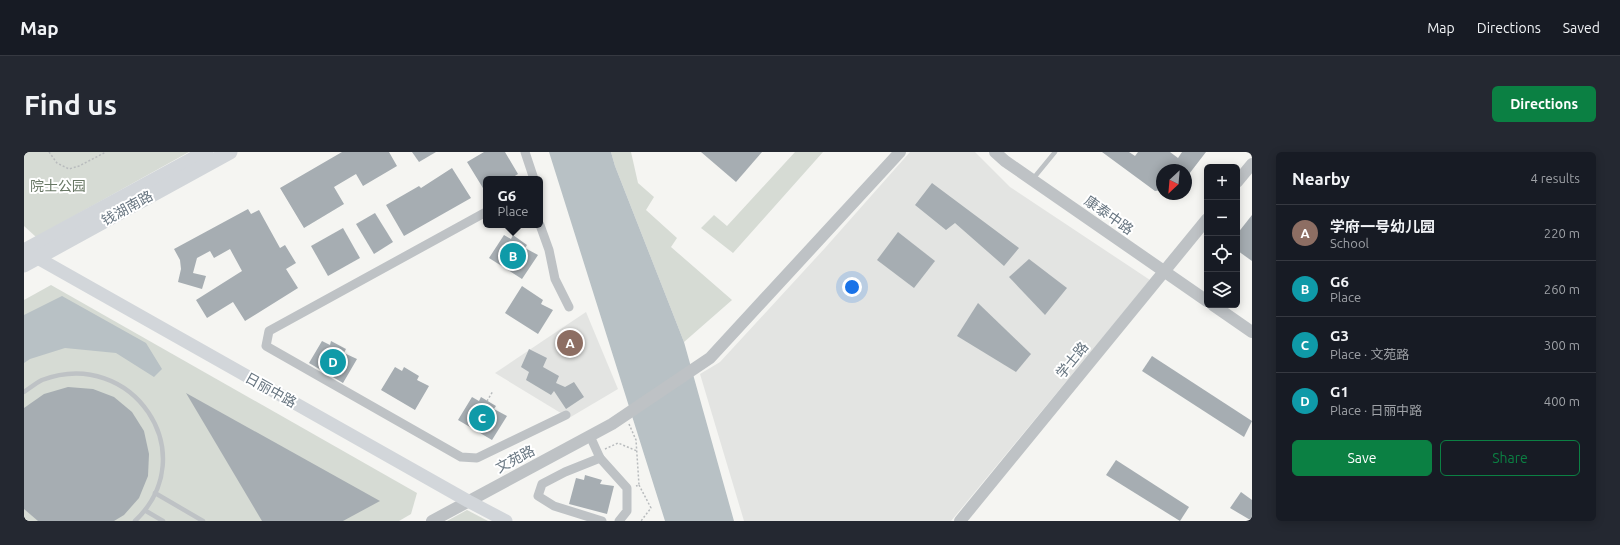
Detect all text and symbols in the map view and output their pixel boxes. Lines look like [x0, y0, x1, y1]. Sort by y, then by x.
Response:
text: Map [20, 17, 59, 39]
text: Map [1427, 20, 1455, 36]
text: Directions [1477, 20, 1541, 36]
text: Saved [1563, 20, 1600, 36]
button: Directions [1492, 86, 1596, 122]
text: Find us [24, 89, 117, 120]
north arrow [1156, 164, 1192, 200]
map controls [1204, 164, 1240, 308]
button: + [1204, 164, 1240, 200]
text: Nearby [1292, 169, 1350, 188]
text: 4 results [1530, 171, 1580, 185]
popup [483, 176, 543, 228]
park label: 院士公园 [30, 178, 86, 194]
street label: 钱湖南路 [99, 187, 155, 229]
text: G6 [497, 187, 516, 204]
street label: 康泰中路 [1081, 192, 1137, 238]
button: − [1204, 200, 1240, 236]
text: Place [497, 204, 529, 218]
text: 学府一号幼儿园 [1330, 218, 1435, 235]
text: A [1300, 226, 1310, 240]
text: 220 m [1544, 226, 1580, 240]
button: locate [1204, 236, 1240, 272]
text: School [1330, 236, 1369, 250]
pin: B [500, 241, 526, 271]
button: layers [1204, 272, 1240, 308]
text: G6 [1330, 273, 1349, 290]
your location [842, 277, 862, 297]
text: B [1301, 282, 1309, 296]
text: 260 m [1544, 282, 1580, 296]
text: Place [1330, 290, 1361, 304]
text: G3 [1330, 327, 1349, 344]
pin: A [557, 328, 583, 358]
text: C [1301, 338, 1309, 352]
text: 300 m [1544, 338, 1580, 352]
street label: 学士路 [1053, 339, 1091, 381]
pin: D [320, 347, 346, 377]
text: Place · 文苑路 [1330, 347, 1409, 361]
street label: 日丽中路 [243, 369, 299, 411]
text: G1 [1330, 383, 1349, 400]
text: D [1300, 394, 1310, 408]
text: 400 m [1544, 394, 1580, 408]
pin: C [469, 403, 495, 433]
text: Place · 日丽中路 [1330, 403, 1422, 417]
button: Save [1292, 440, 1432, 476]
button: Share [1440, 440, 1580, 476]
street label: 文苑路 [493, 442, 537, 476]

